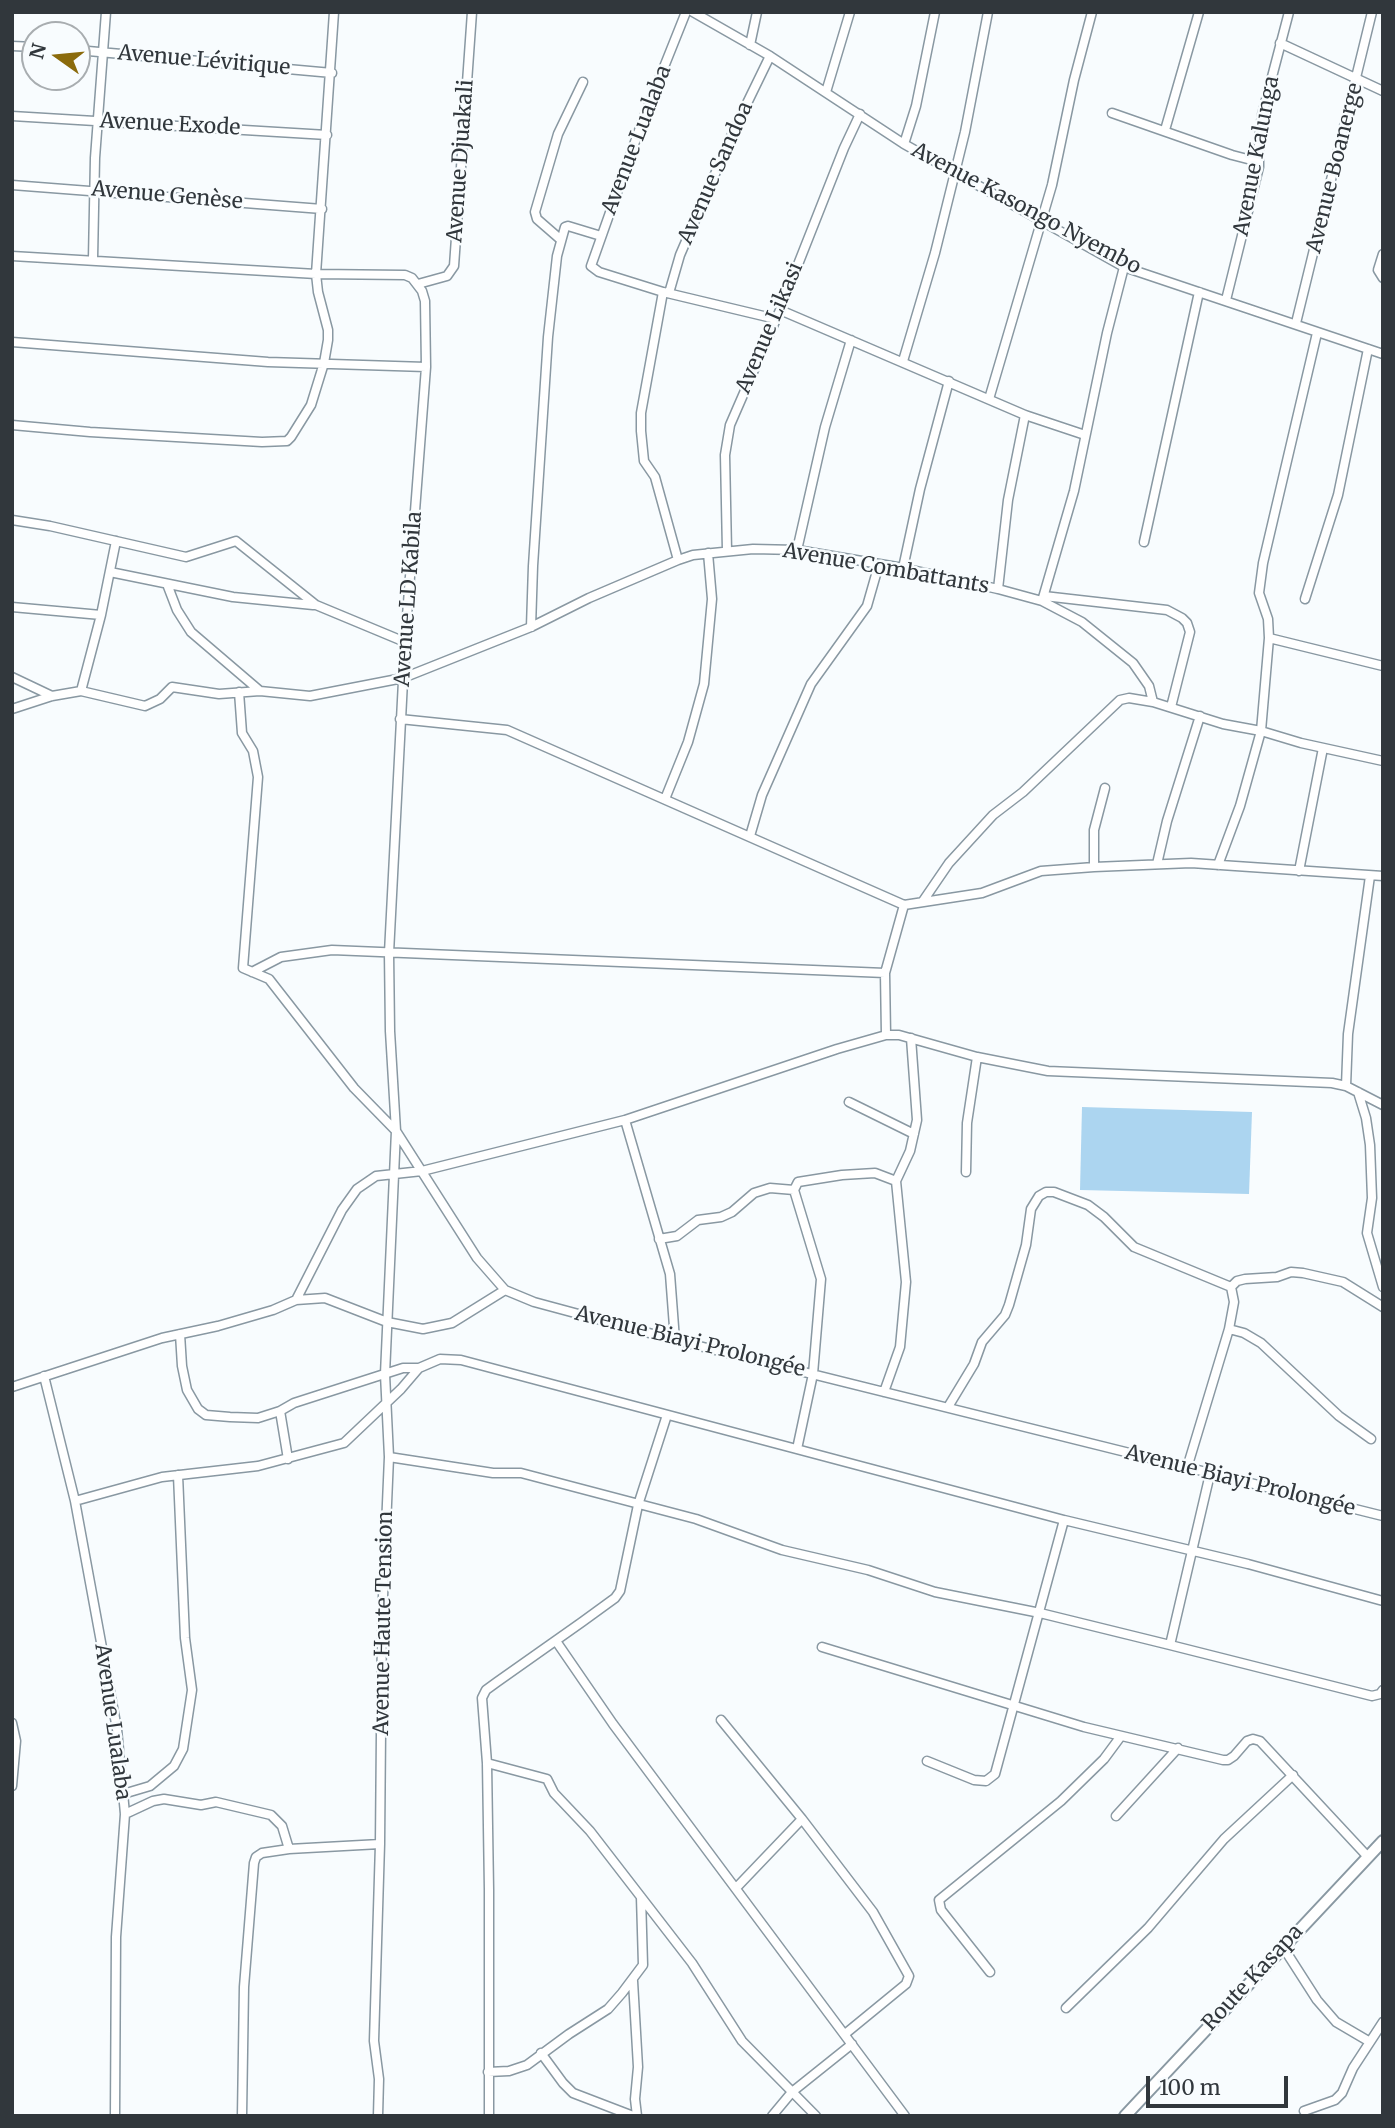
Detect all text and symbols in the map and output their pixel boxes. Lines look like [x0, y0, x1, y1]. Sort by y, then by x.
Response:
north arrow [21, 21, 91, 91]
text: N [24, 41, 51, 61]
street label: Avenue Lévitique [117, 41, 291, 81]
street label: Avenue Lualaba [597, 62, 677, 218]
street label: Avenue Kalunga [1229, 74, 1285, 238]
street label: Avenue Djuakali [443, 79, 479, 243]
street label: Avenue Boanerge [1302, 80, 1368, 256]
street label: Avenue Sandoa [673, 98, 759, 248]
street label: Avenue Exode [99, 109, 241, 141]
street label: Avenue Kasongo Nyembo [907, 138, 1145, 280]
street label: Avenue Genèse [90, 177, 244, 215]
street label: Avenue Likasi [731, 259, 809, 397]
street label: Avenue LD Kabila [390, 511, 428, 687]
street label: Avenue Combattants [781, 538, 991, 600]
street label: Avenue Biayi Prolongée [572, 1301, 808, 1383]
street label: Avenue Biayi Prolongée [1122, 1440, 1358, 1522]
street label: Avenue Haute Tension [369, 1510, 399, 1736]
street label: Avenue Lualaba [89, 1642, 135, 1802]
street label: Route Kasapa [1197, 1920, 1309, 2036]
scale bar [1150, 2062, 1292, 2106]
text: 100 m [1159, 2074, 1221, 2101]

